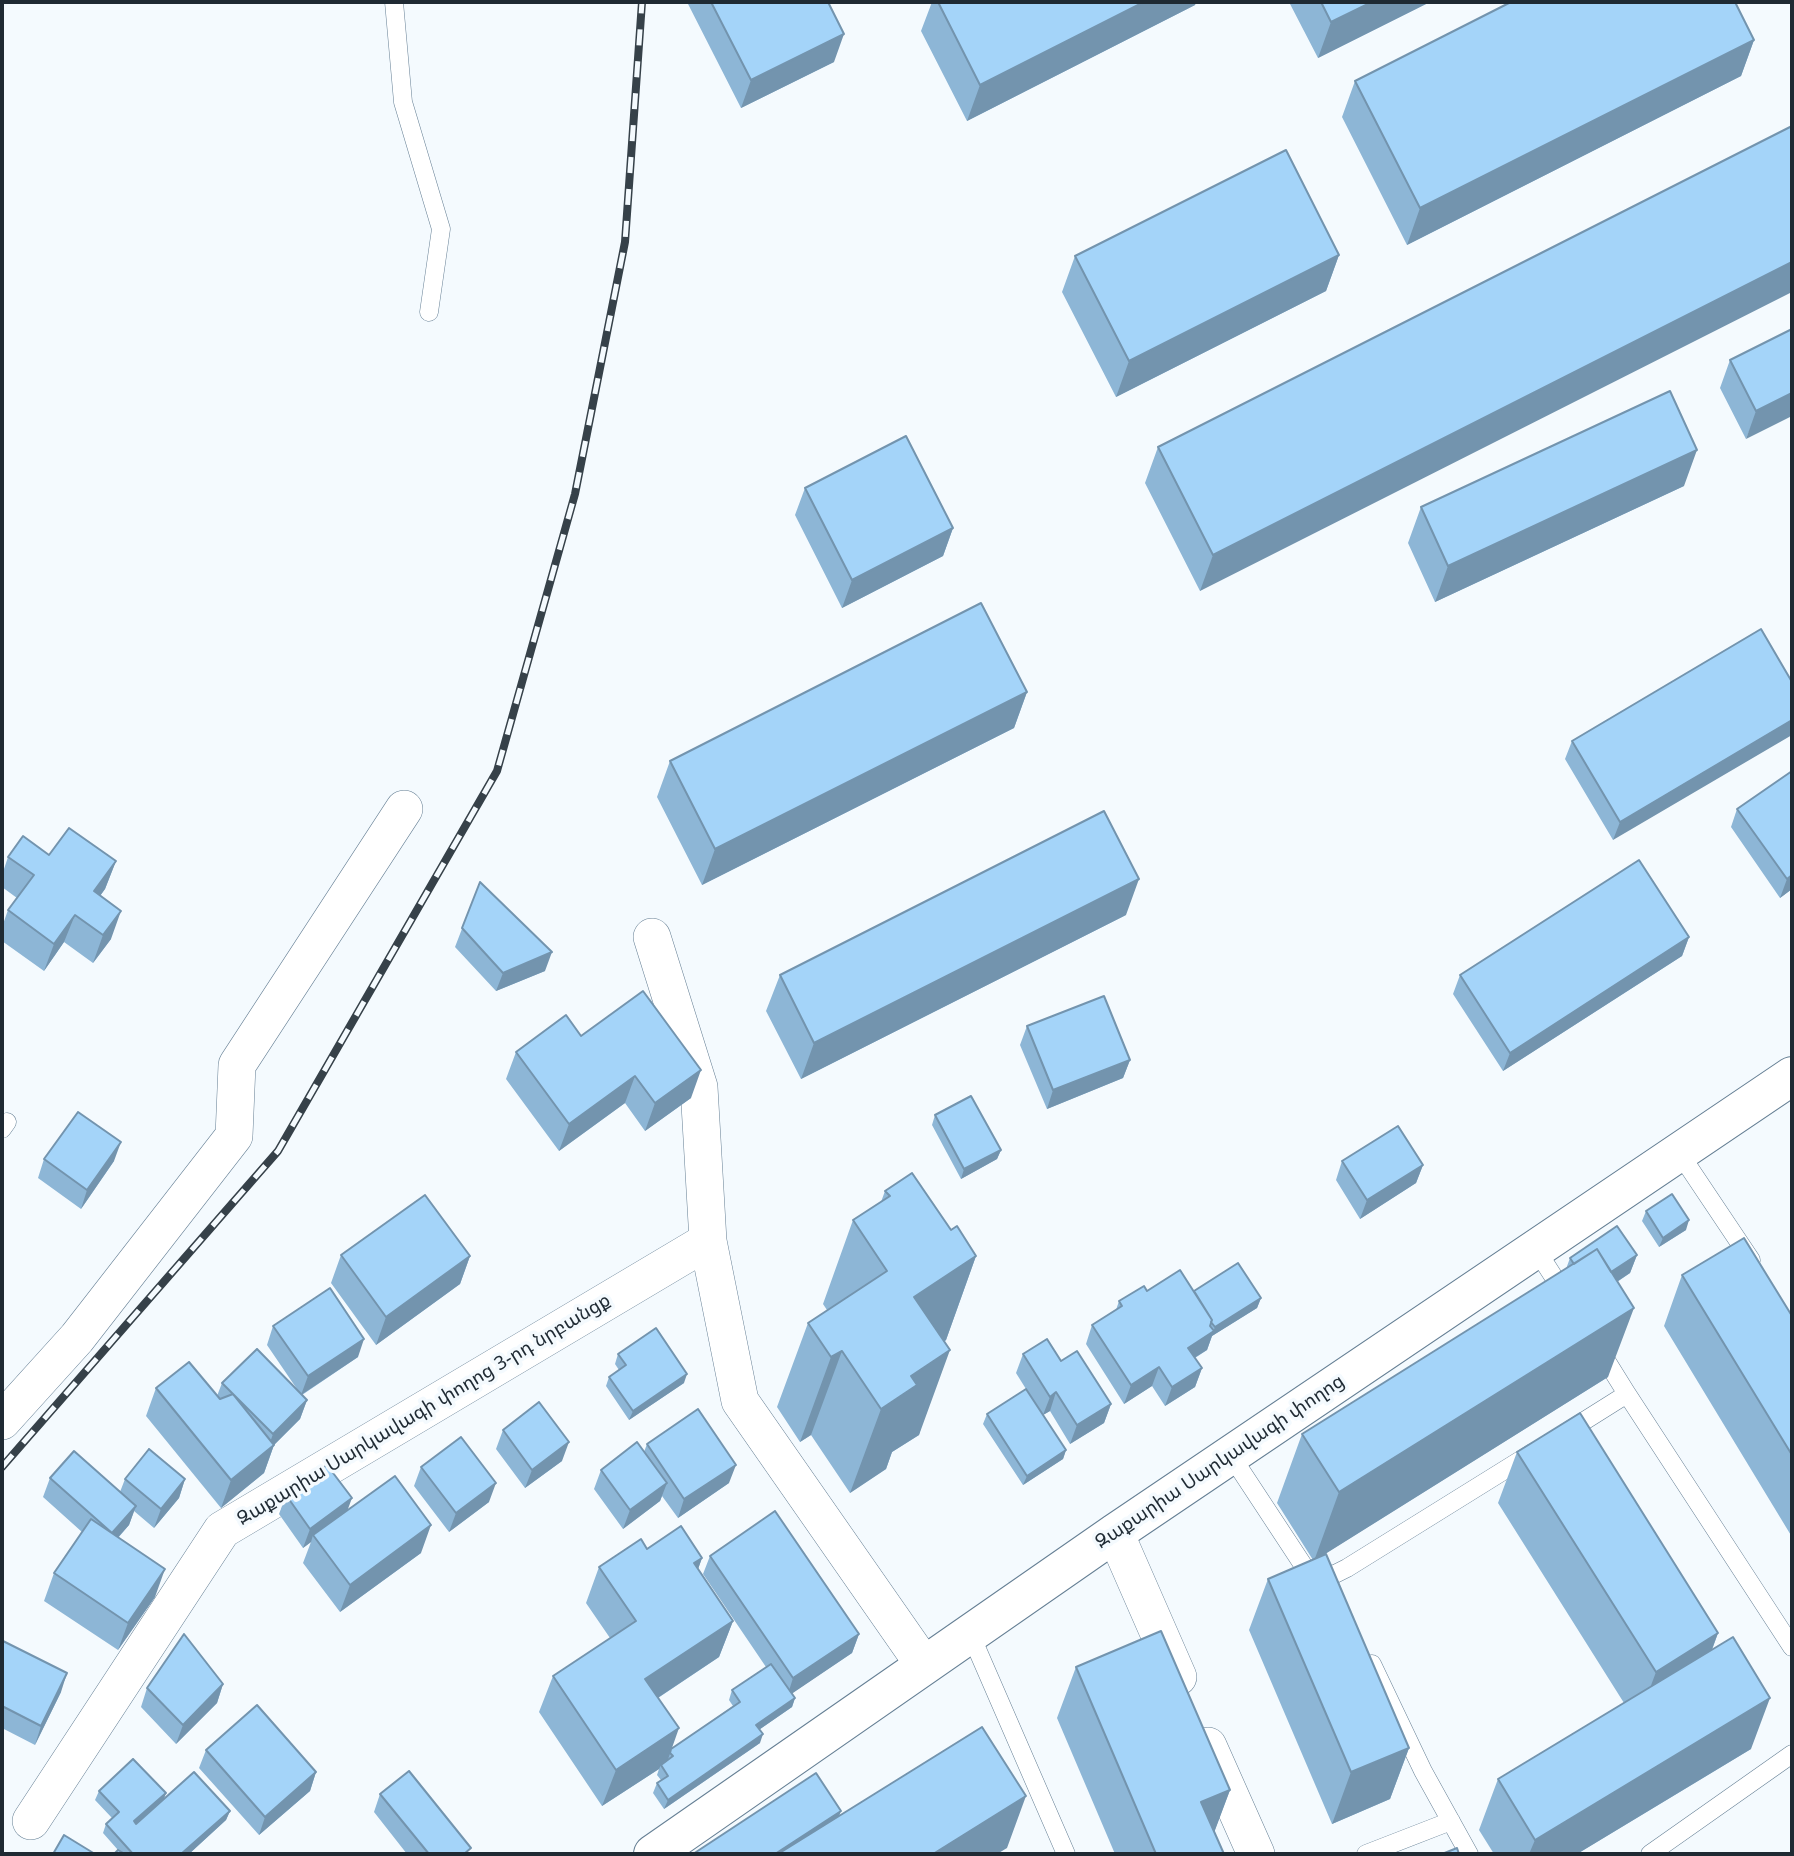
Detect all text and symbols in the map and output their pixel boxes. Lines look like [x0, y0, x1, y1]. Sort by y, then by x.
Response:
street label: Զաքարիա Սարկավագի փողոց 3-րդ նրբանցք [233, 1289, 615, 1531]
street label: Զաքարիա Սարկավագի փողոց [1091, 1370, 1349, 1554]

